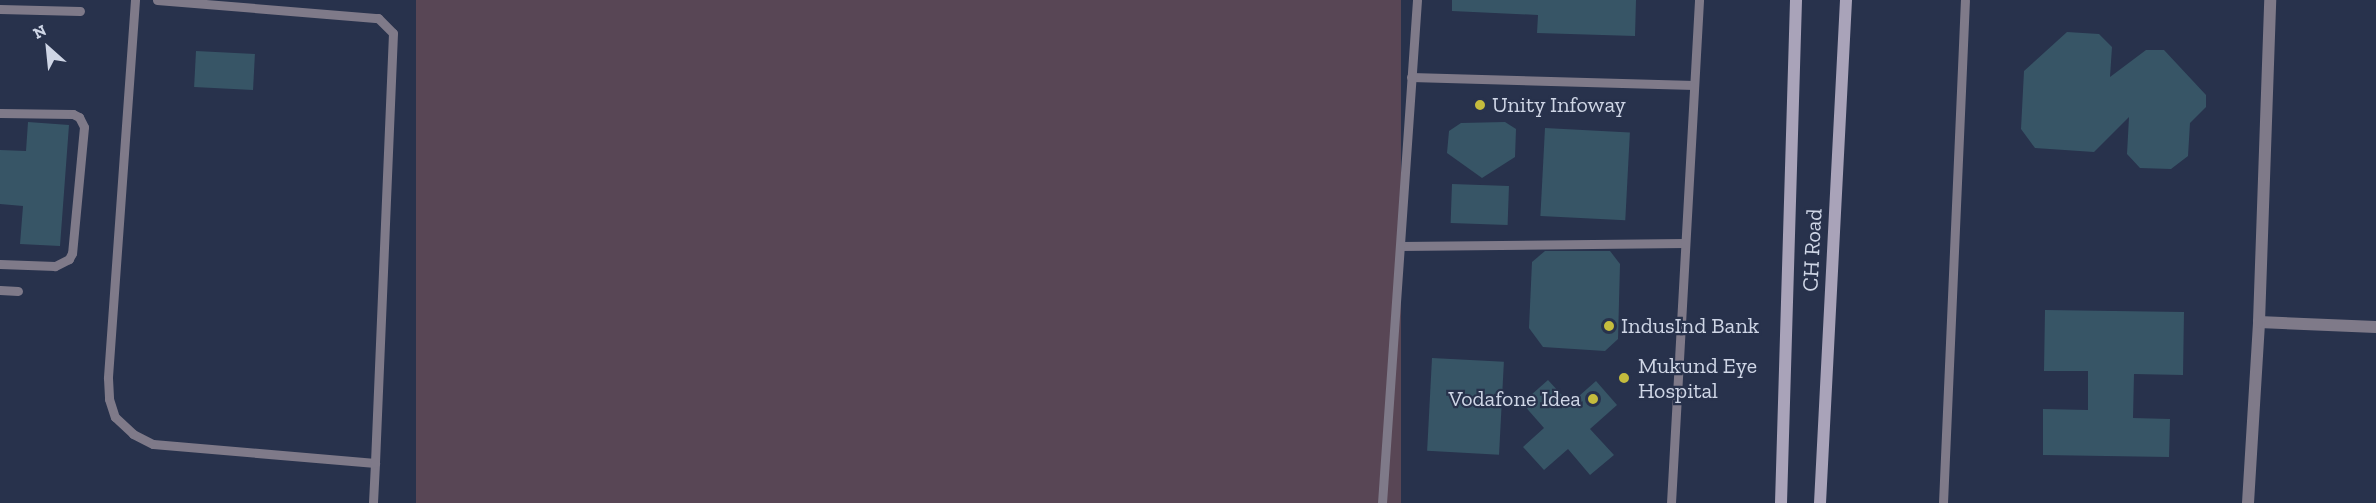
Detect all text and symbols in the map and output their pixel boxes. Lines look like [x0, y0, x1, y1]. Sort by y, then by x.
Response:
north arrow [18, 18, 78, 78]
text: N [30, 20, 49, 43]
place label: Unity Infoway [1492, 92, 1626, 118]
marker: Unity Infoway [1473, 98, 1487, 112]
street label: CH Road [1797, 208, 1827, 292]
place label: IndusInd Bank [1621, 313, 1759, 339]
marker: IndusInd Bank [1602, 319, 1616, 333]
place label: Mukund Eye Hospital [1638, 352, 1757, 404]
marker: Mukund Eye Hospital [1615, 369, 1633, 387]
place label: Vodafone Idea [1448, 386, 1581, 412]
marker: Vodafone Idea [1586, 392, 1600, 406]

